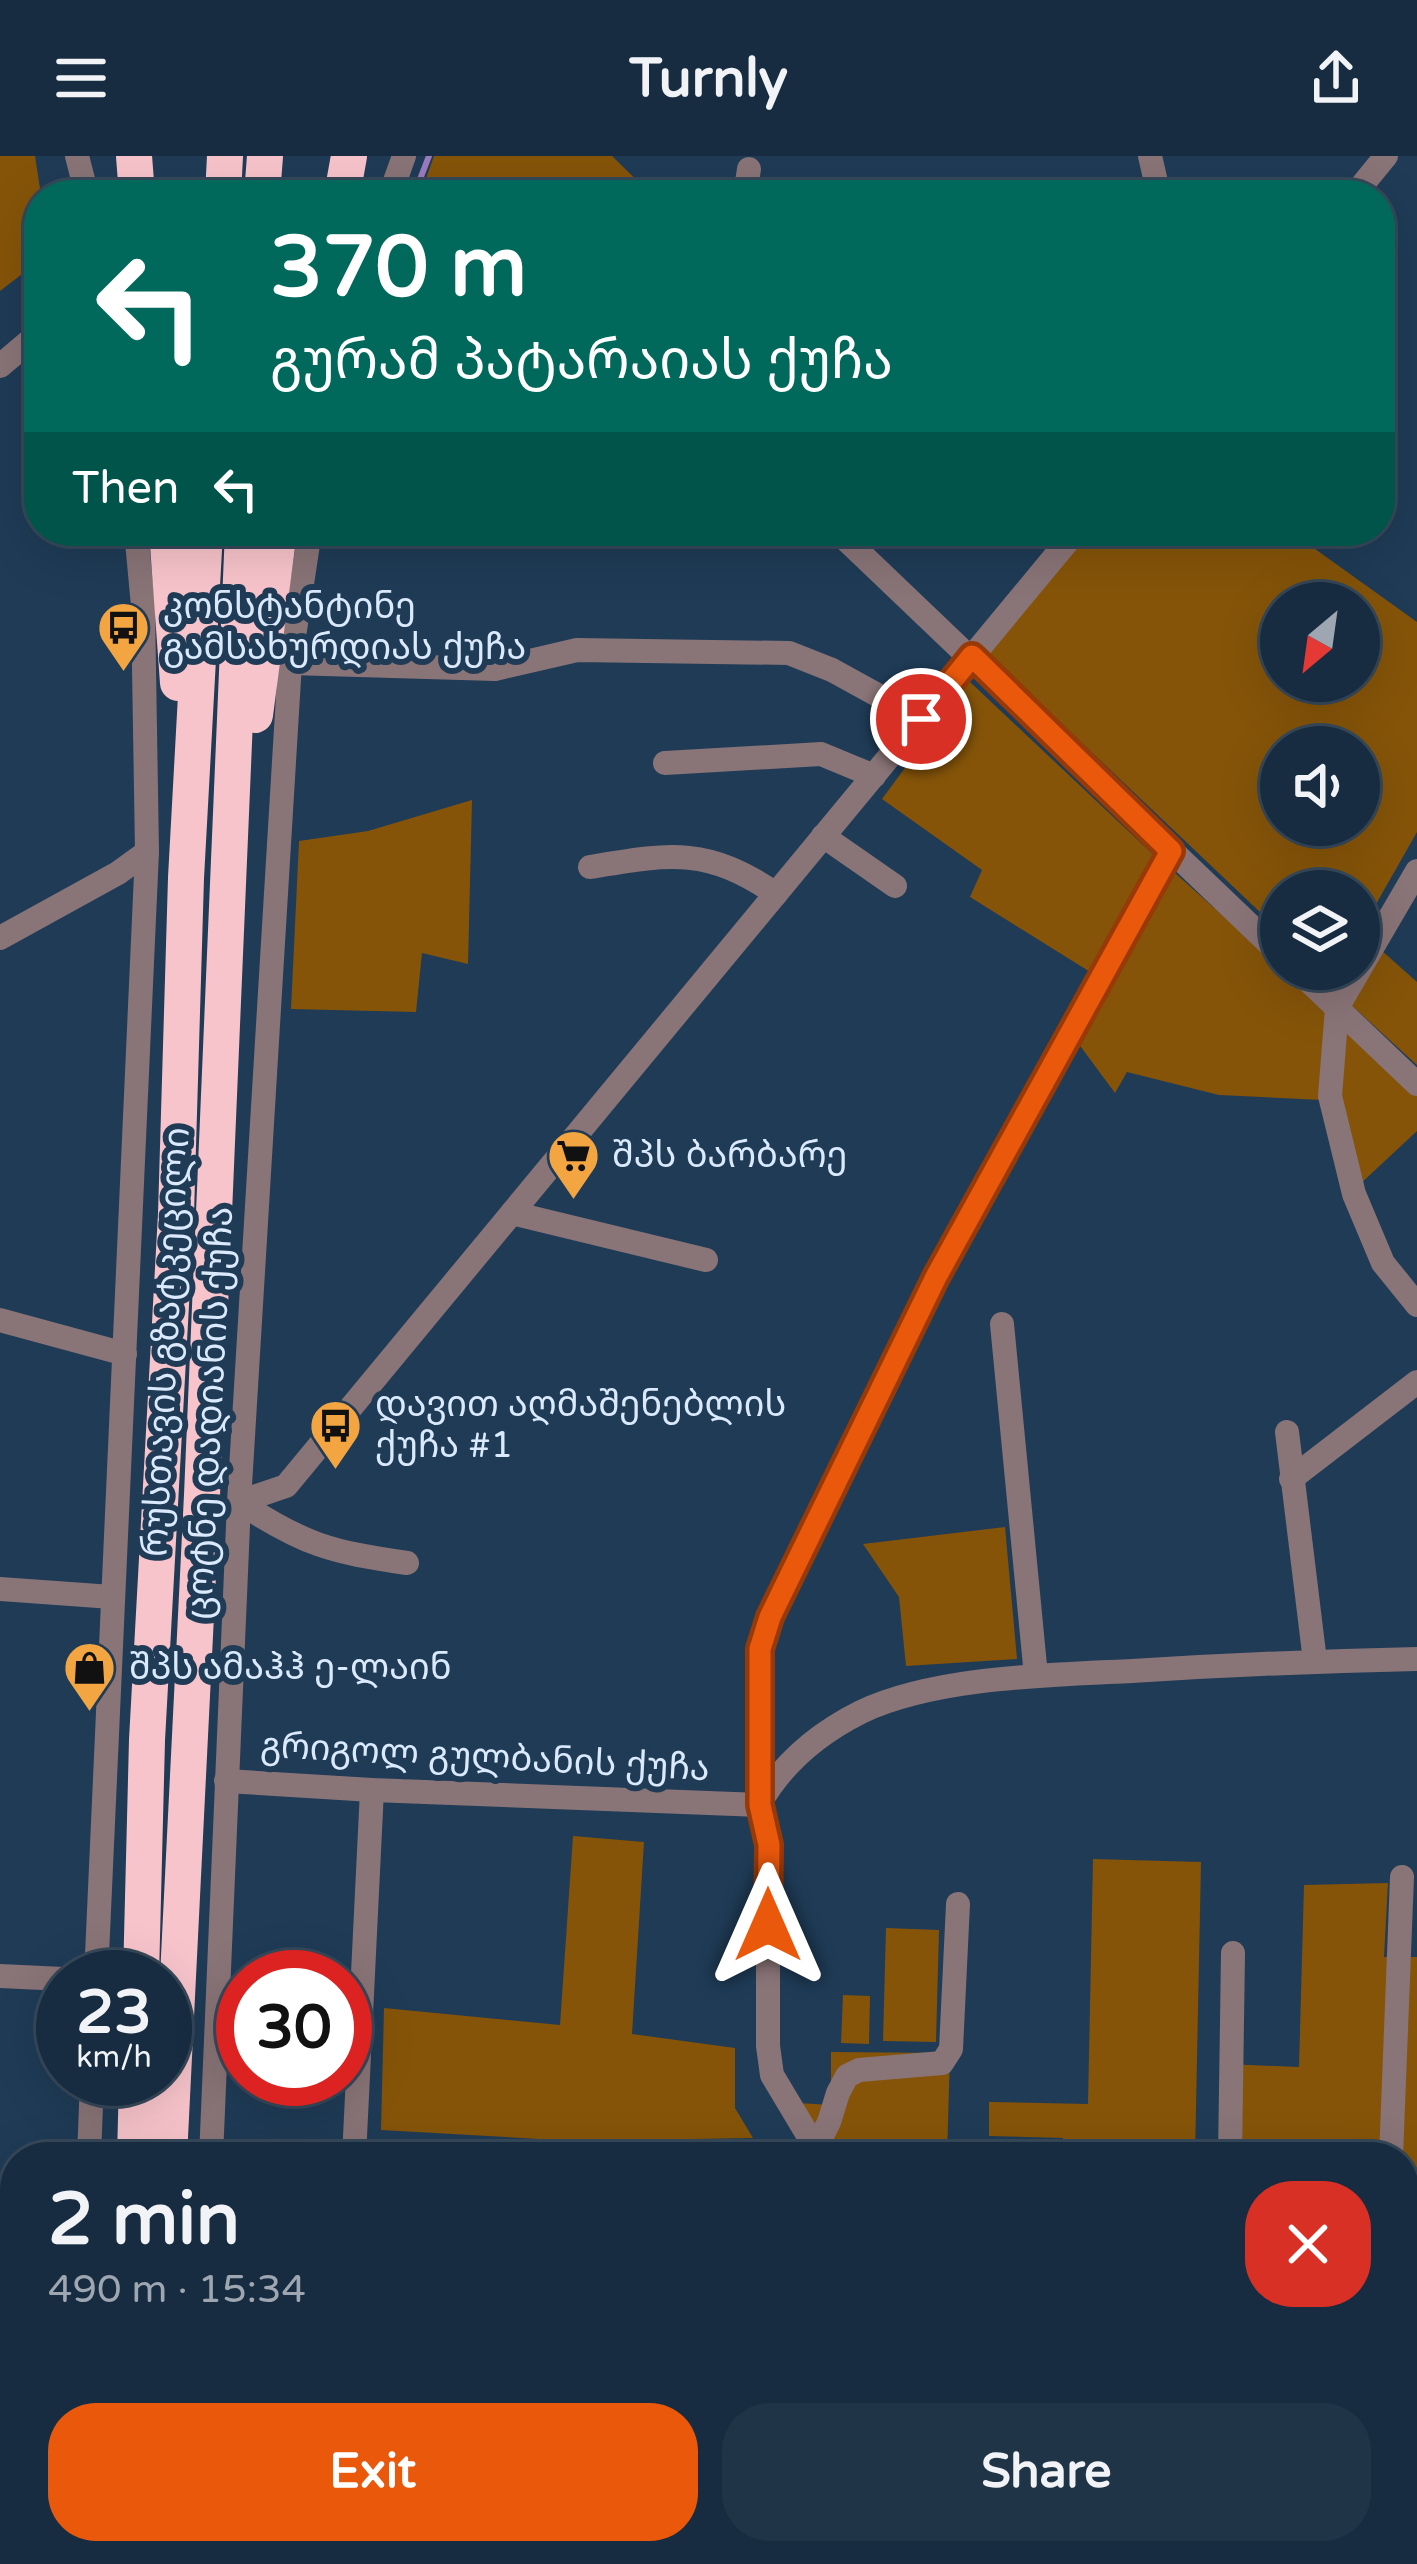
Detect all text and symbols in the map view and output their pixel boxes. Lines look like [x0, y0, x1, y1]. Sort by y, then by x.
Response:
icon: menu [48, 45, 114, 111]
icon: share [1303, 45, 1369, 111]
text: Turnly [629, 46, 788, 111]
text: 370 m [270, 218, 527, 319]
icon: left [72, 228, 228, 384]
text: გურამ პატარაიას ქუჩა [270, 328, 893, 393]
icon: left [203, 456, 269, 522]
text: Then [72, 462, 179, 516]
north arrow [1260, 582, 1380, 702]
map controls [1260, 582, 1380, 990]
place label: კონსტანტინე გამსახურდიას ქუჩა [163, 585, 526, 669]
bus stop icon: კონსტანტინე გამსახურდიას ქუჩა [96, 599, 152, 673]
pin [870, 668, 972, 770]
icon: arrive [888, 686, 954, 752]
button: sound [1260, 726, 1380, 846]
button: layers [1260, 870, 1380, 990]
street label: რუსთავის გზატკეცილი [133, 1126, 199, 1558]
supermarket icon: შპს ბარბარე [545, 1127, 601, 1201]
place label: შპს ბარბარე [612, 1134, 847, 1177]
street label: ცოტნე დადიანის ქუჩა [178, 1205, 242, 1621]
place label: დავით აღმაშენებლის ქუჩა #1 [375, 1383, 786, 1467]
bus stop icon: დავით აღმაშენებლის ქუჩა #1 [308, 1397, 364, 1471]
shop icon: შპს ამაჰჰ ე-ლაინ [62, 1639, 118, 1713]
place label: შპს ამაჰჰ ე-ლაინ [129, 1646, 451, 1689]
street label: გრიგოლ გულბანის ქუჩა [259, 1724, 711, 1790]
position arrow [705, 1862, 831, 1988]
speed limit sign: 30 [216, 1950, 372, 2106]
text: 23 [76, 1977, 152, 2049]
text: km/h [76, 2039, 152, 2076]
text: 2 min [48, 2177, 240, 2264]
button: close [1245, 2181, 1371, 2307]
text: 490 m · 15:34 [48, 2266, 306, 2313]
button: Exit [48, 2403, 698, 2541]
button: Share [722, 2403, 1371, 2541]

